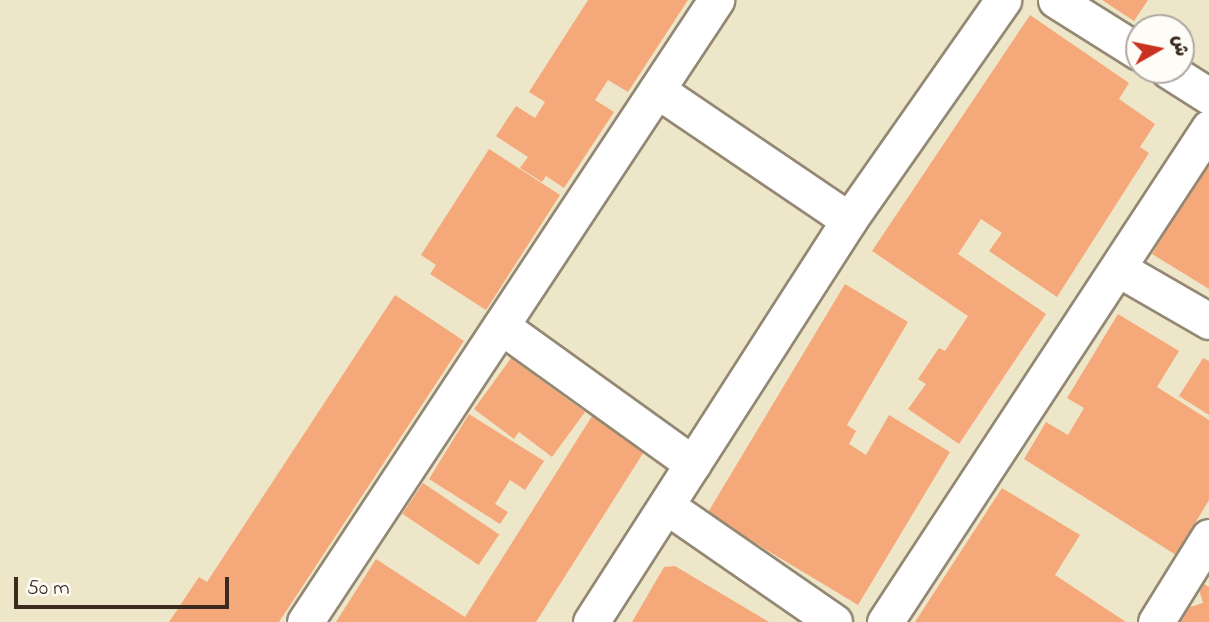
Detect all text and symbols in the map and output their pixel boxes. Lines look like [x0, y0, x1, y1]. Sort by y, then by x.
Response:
north arrow [1125, 14, 1195, 84]
text: ش [1164, 34, 1194, 58]
scale bar [18, 562, 233, 606]
text: 50 m [27, 574, 70, 604]

